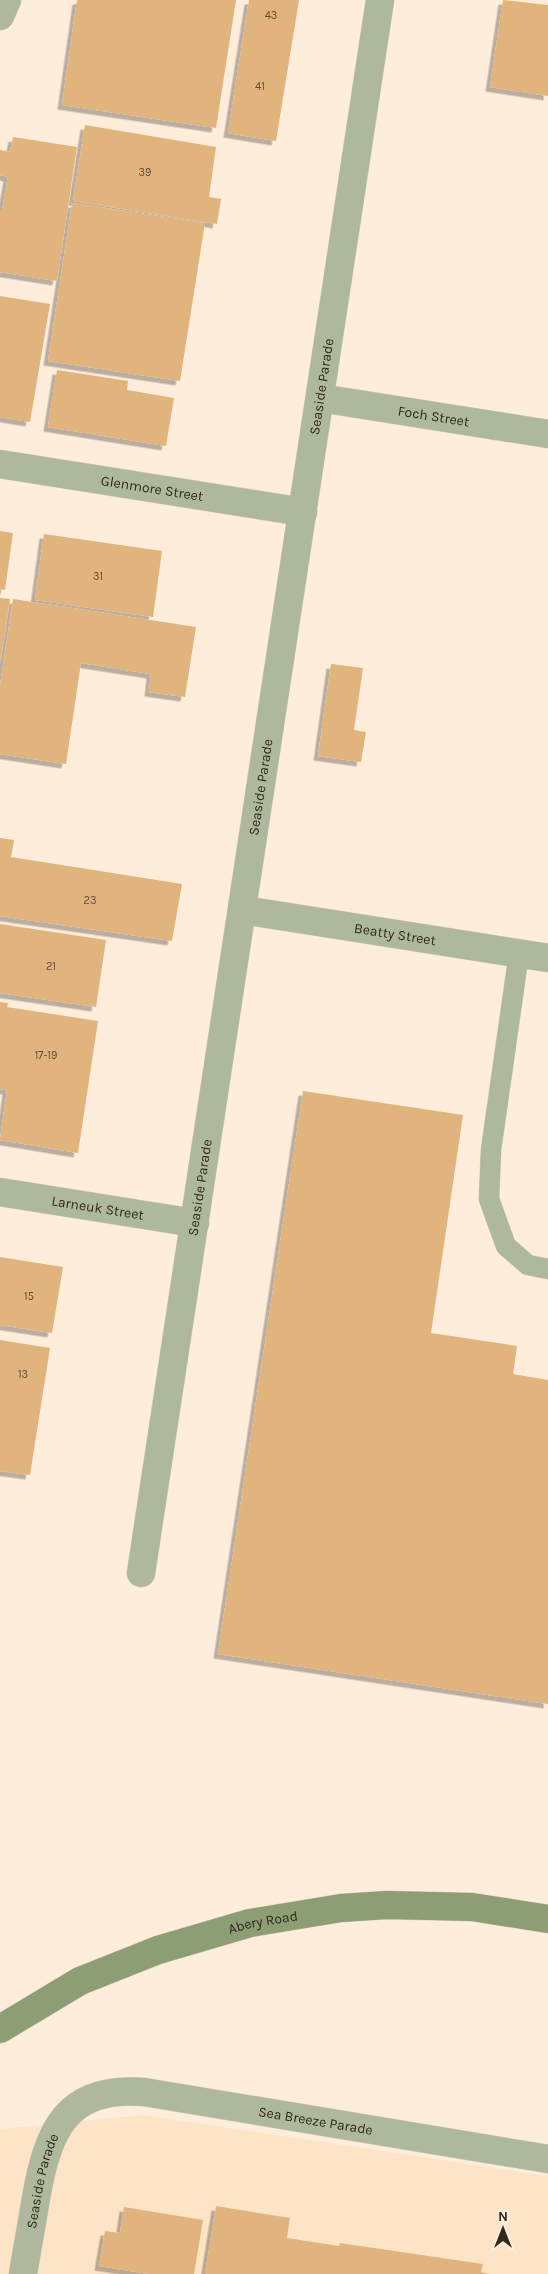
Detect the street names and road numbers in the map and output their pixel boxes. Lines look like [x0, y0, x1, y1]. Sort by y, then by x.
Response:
street label: Seaside Parade [306, 337, 337, 436]
street label: Foch Street [397, 402, 470, 430]
street label: Glenmore Street [100, 472, 204, 505]
street label: Seaside Parade [245, 738, 277, 837]
street label: Beatty Street [353, 920, 437, 949]
street label: Seaside Parade [184, 1138, 216, 1237]
street label: Larneuk Street [50, 1192, 145, 1224]
street label: Abery Road [226, 1907, 299, 1938]
street label: Sea Breeze Parade [257, 2103, 374, 2139]
street label: Seaside Parade [23, 2131, 62, 2230]

